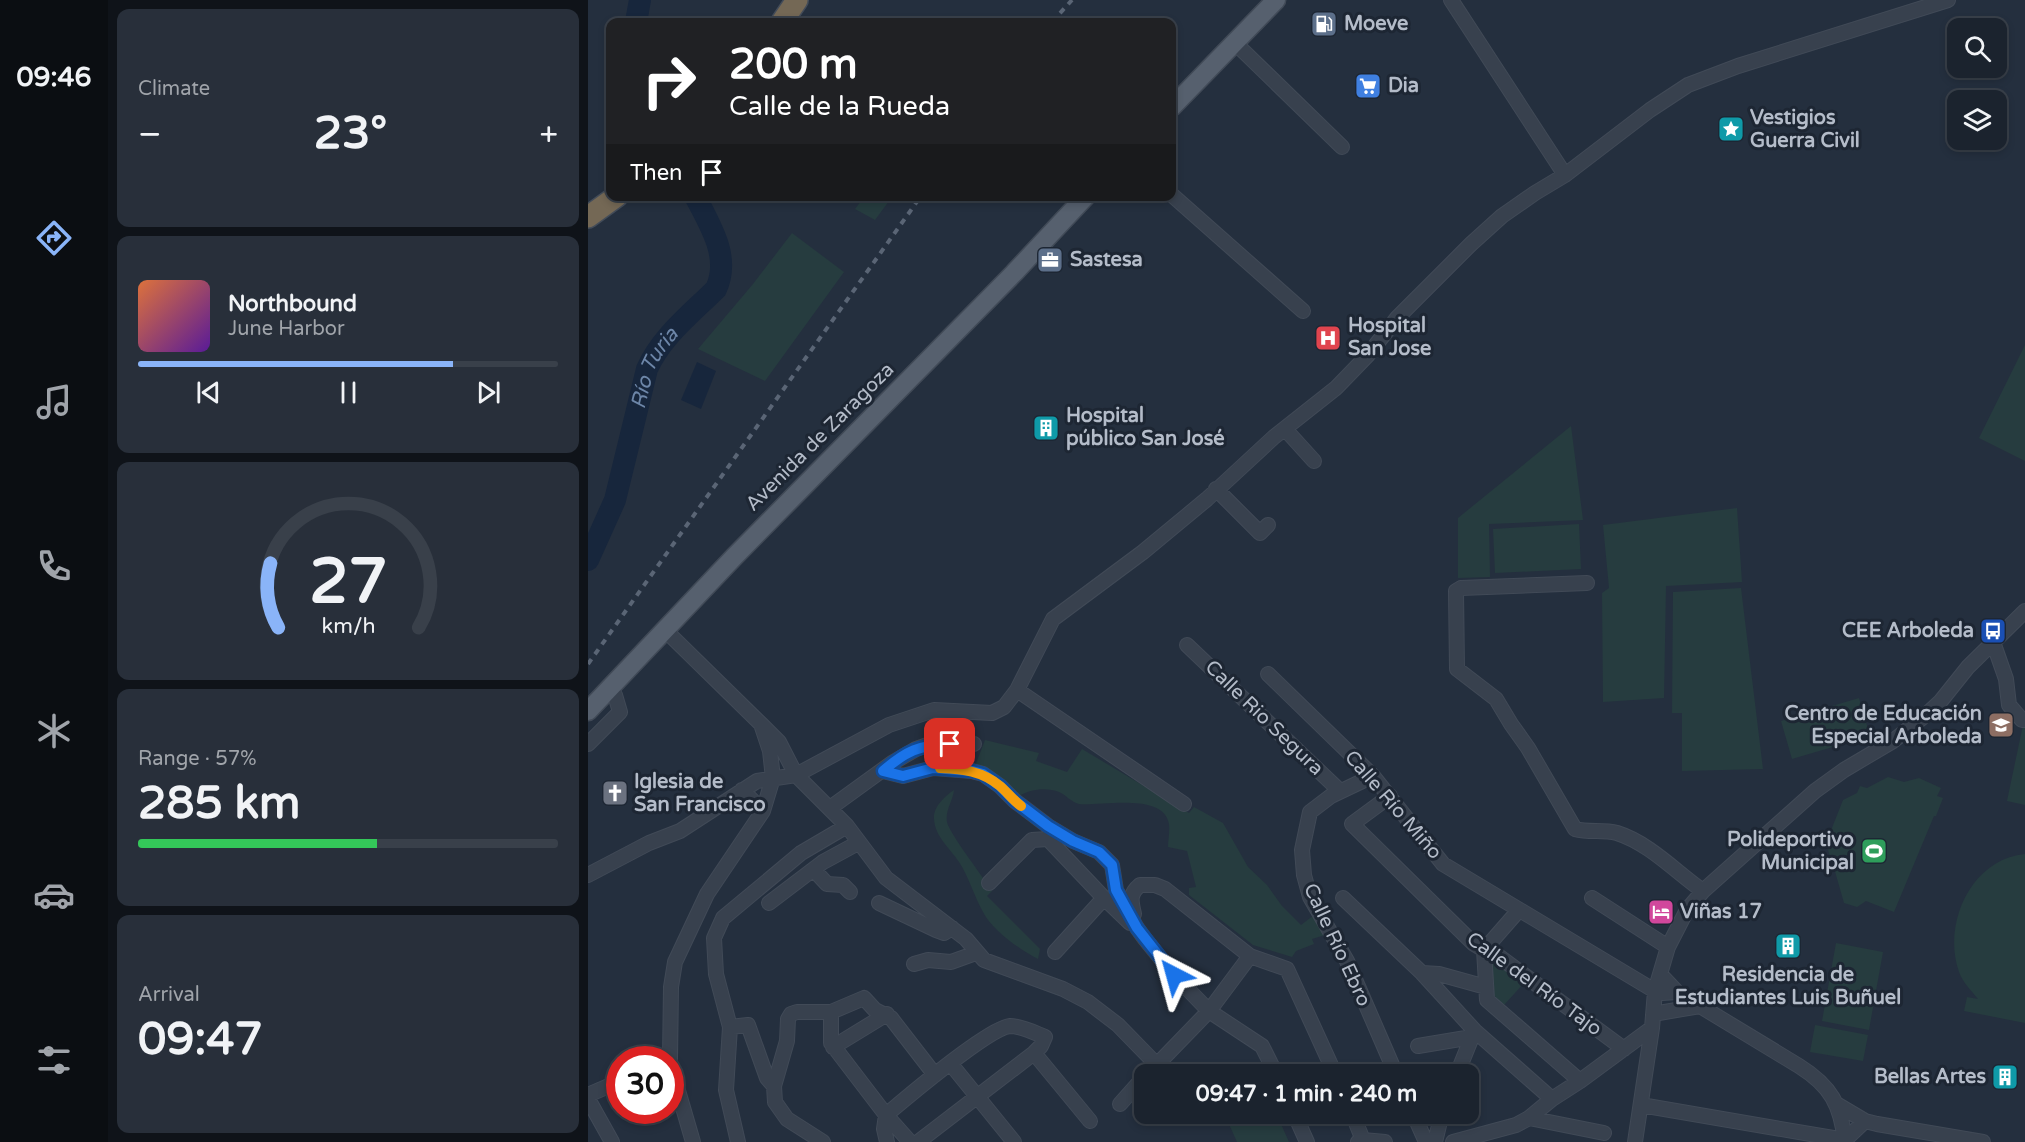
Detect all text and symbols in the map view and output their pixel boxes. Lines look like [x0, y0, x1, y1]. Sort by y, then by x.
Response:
fuel station icon: Moeve [1309, 9, 1339, 39]
place label: Moeve [1344, 12, 1408, 36]
map controls [1947, 18, 2007, 150]
button: search [1947, 18, 2007, 78]
text: 200 m [729, 39, 858, 90]
icon: right [630, 42, 708, 120]
text: 09:46 [17, 61, 91, 94]
supermarket icon: Dia [1353, 71, 1383, 101]
place label: Dia [1388, 74, 1419, 98]
text: Climate [138, 77, 210, 101]
text: Calle de la Rueda [729, 90, 950, 123]
button: layers [1947, 90, 2007, 150]
place label: Vestigios Guerra Civil [1750, 106, 1860, 153]
text: 23° [314, 107, 387, 161]
place icon: Vestigios Guerra Civil [1716, 114, 1746, 144]
text: − [138, 115, 162, 154]
text: + [539, 115, 558, 154]
icon: arrive [695, 156, 728, 189]
text: Then [630, 160, 683, 186]
icon: directions [33, 217, 75, 259]
office icon: Sastesa [1035, 245, 1065, 275]
place label: Sastesa [1070, 248, 1143, 272]
text: Northbound [228, 291, 357, 317]
place label: Hospital San Jose [1348, 314, 1431, 361]
text: June Harbor [228, 317, 345, 341]
water label: Río Turia [625, 321, 684, 411]
hospital icon: Hospital San Jose [1313, 323, 1343, 353]
street label: Avenida de Zaragoza [741, 358, 899, 516]
icon: previous [192, 376, 225, 409]
icon: pause [332, 376, 365, 409]
icon: next [472, 376, 505, 409]
icon: music [33, 381, 75, 423]
place label: Hospital público San José [1066, 404, 1225, 451]
building icon: Hospital público San José [1031, 413, 1061, 443]
icon: phone [33, 545, 75, 587]
text: 27 [309, 545, 387, 620]
text: km/h [321, 613, 375, 639]
bus stop icon: CEE Arboleda [1978, 616, 2008, 646]
place label: CEE Arboleda [1842, 619, 1974, 643]
street label: Calle Rio Segura [1200, 655, 1328, 781]
place label: Centro de Educación Especial Arboleda [1785, 702, 1982, 749]
icon: climate [33, 710, 75, 752]
school or university icon: Centro de Educación Especial Arboleda [1986, 710, 2016, 740]
pin [924, 718, 975, 769]
icon: arrive [933, 727, 966, 760]
street label: Calle Río Miño [1339, 746, 1447, 864]
text: Range · 57% [138, 747, 257, 771]
place label: Iglesia de San Francisco [634, 770, 766, 817]
text: 285 km [138, 777, 300, 831]
church icon: Iglesia de San Francisco [600, 778, 630, 808]
place label: Polideportivo Municipal [1727, 828, 1854, 875]
sports icon: Polideportivo Municipal [1859, 836, 1889, 866]
icon: car [33, 874, 75, 916]
street label: Calle Río Ebro [1298, 880, 1376, 1010]
hotel icon: Viñas 17 [1646, 897, 1676, 927]
place label: Viñas 17 [1680, 900, 1762, 924]
street label: Calle del Río Tajo [1462, 927, 1606, 1041]
building icon: Residencia de Estudiantes Luis Buñuel [1773, 931, 1803, 961]
position arrow [1142, 943, 1206, 1007]
place label: Residencia de Estudiantes Luis Buñuel [1675, 963, 1901, 1010]
text: Arrival [138, 983, 200, 1007]
text: 09:47 [138, 1013, 263, 1067]
icon: filters [33, 1039, 75, 1081]
speed limit sign: 30 [606, 1046, 684, 1124]
building icon: Bellas Artes [1990, 1062, 2020, 1092]
place label: Bellas Artes [1874, 1065, 1986, 1089]
text: 09:47 · 1 min · 240 m [1196, 1081, 1417, 1107]

